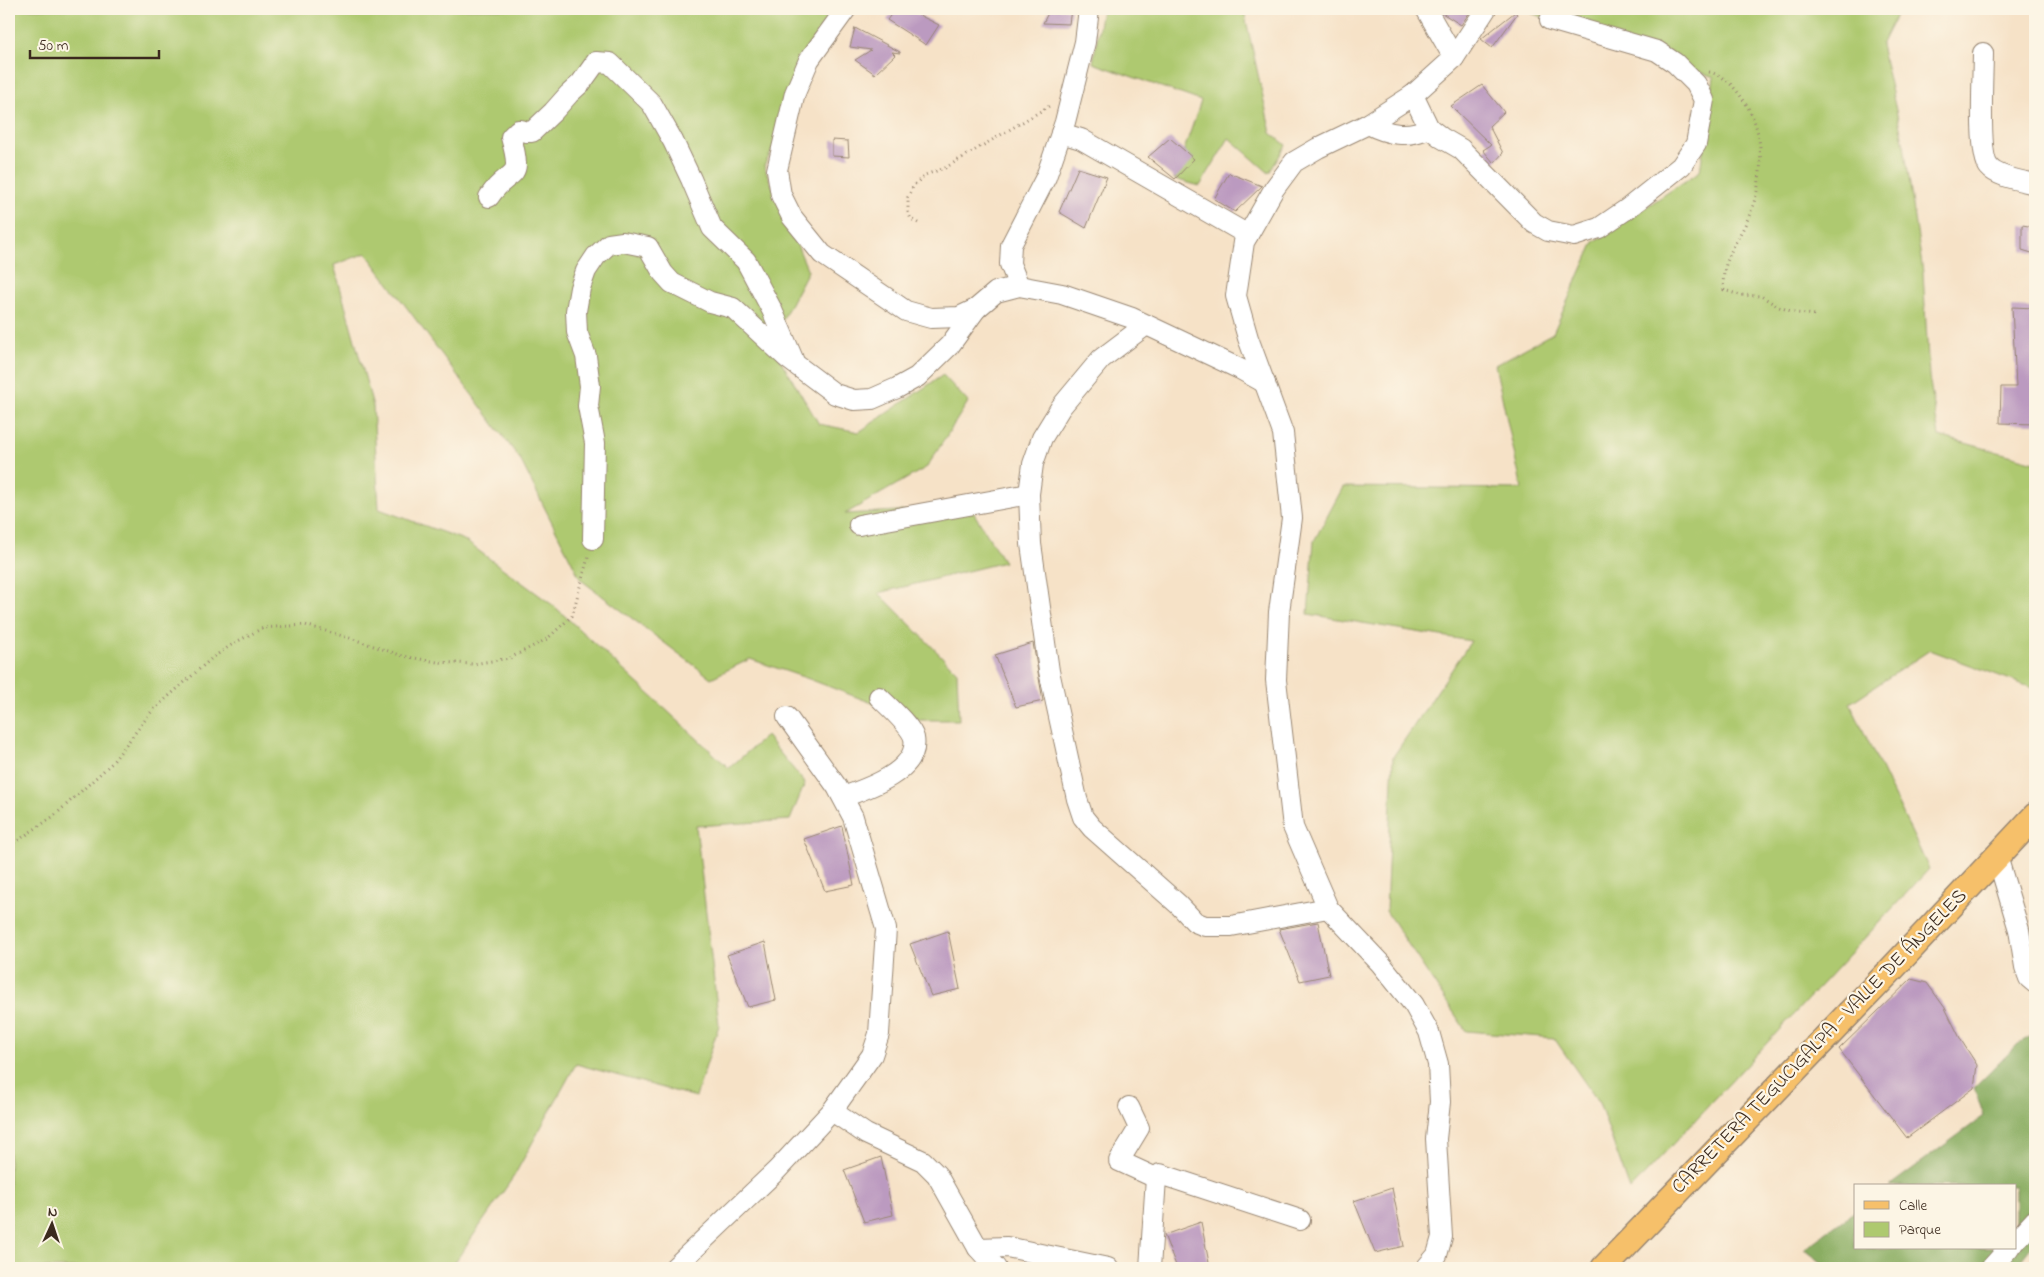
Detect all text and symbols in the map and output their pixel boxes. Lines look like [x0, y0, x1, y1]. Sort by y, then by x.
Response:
scale bar [30, 28, 159, 60]
text: 50 m [38, 35, 69, 57]
street label: CARRETERA TEGUCIGALPA - VALLE DE ÁNGELES [1666, 883, 1975, 1201]
legend [1854, 1184, 2016, 1250]
text: Calle [1899, 1195, 1927, 1217]
north arrow [28, 1200, 78, 1250]
text: N [47, 1202, 58, 1223]
text: Parque [1899, 1219, 1941, 1241]

